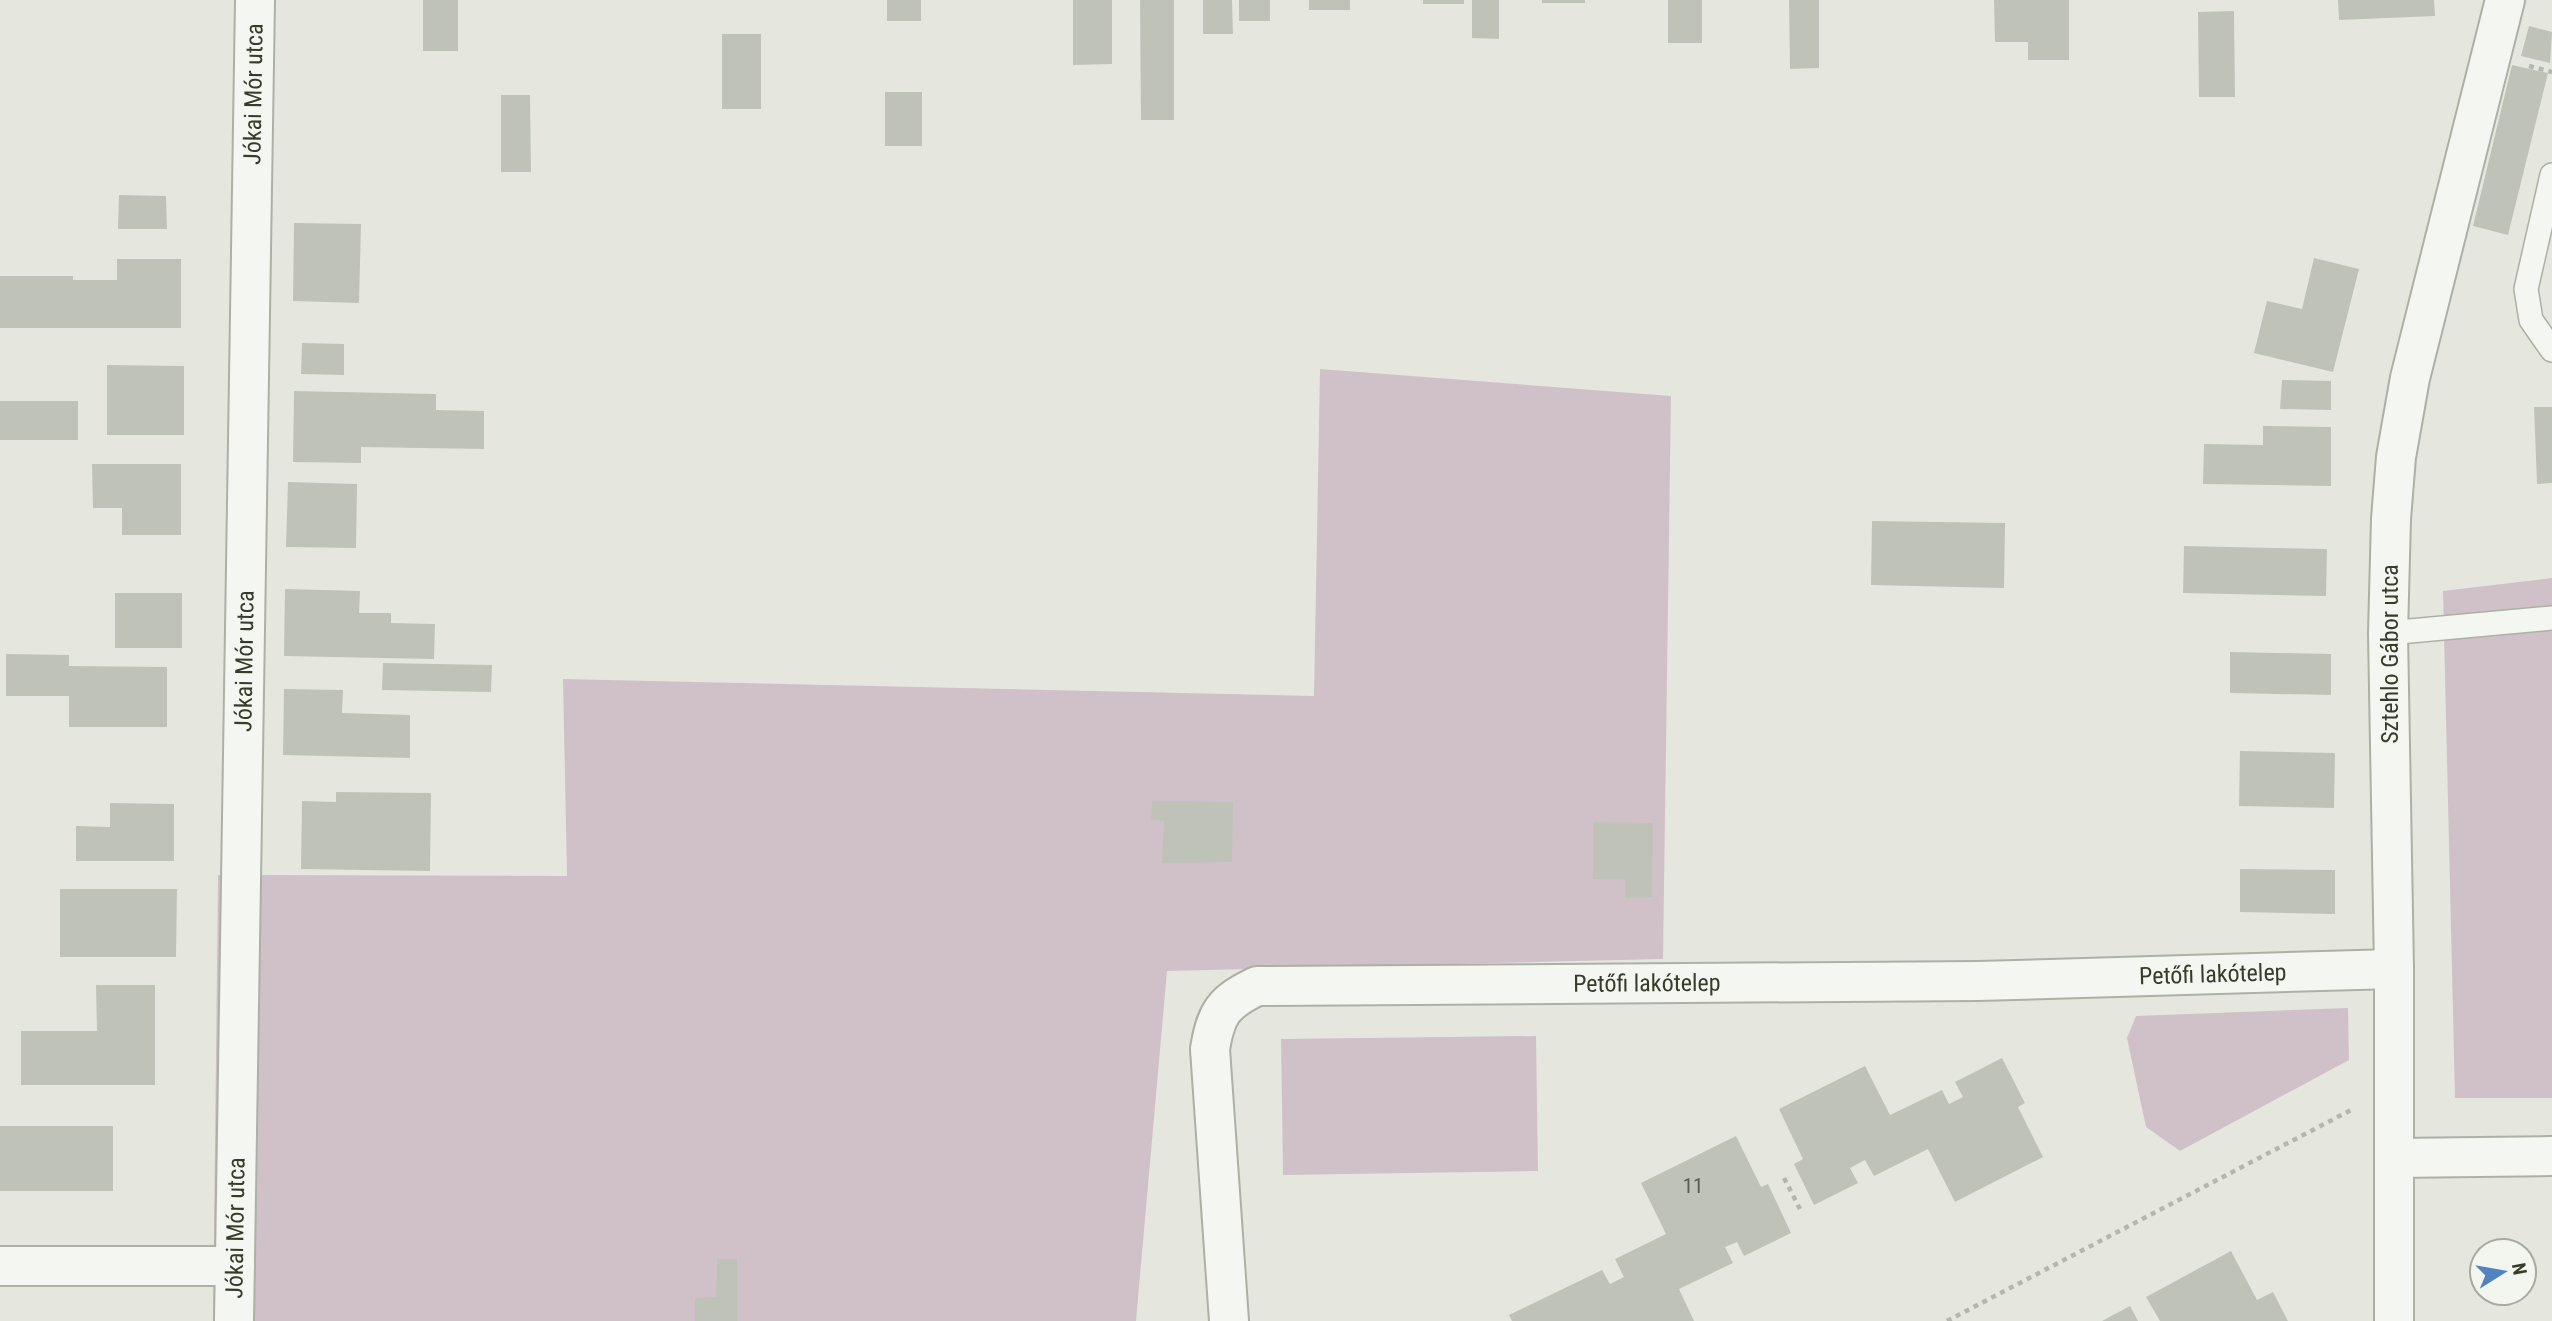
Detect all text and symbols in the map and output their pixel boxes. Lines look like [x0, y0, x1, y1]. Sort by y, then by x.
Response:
street label: Jókai Mór utca [238, 23, 269, 165]
street label: Sztehlo Gábor utca [2376, 564, 2404, 744]
street label: Jókai Mór utca [229, 590, 260, 732]
street label: Petőfi lakótelep [2139, 958, 2287, 990]
street label: Petőfi lakótelep [1573, 969, 1721, 998]
street label: Jókai Mór utca [220, 1157, 251, 1299]
house number: 11 [1683, 1174, 1703, 1198]
north arrow [2468, 1237, 2538, 1307]
text: N [2507, 1261, 2532, 1277]

